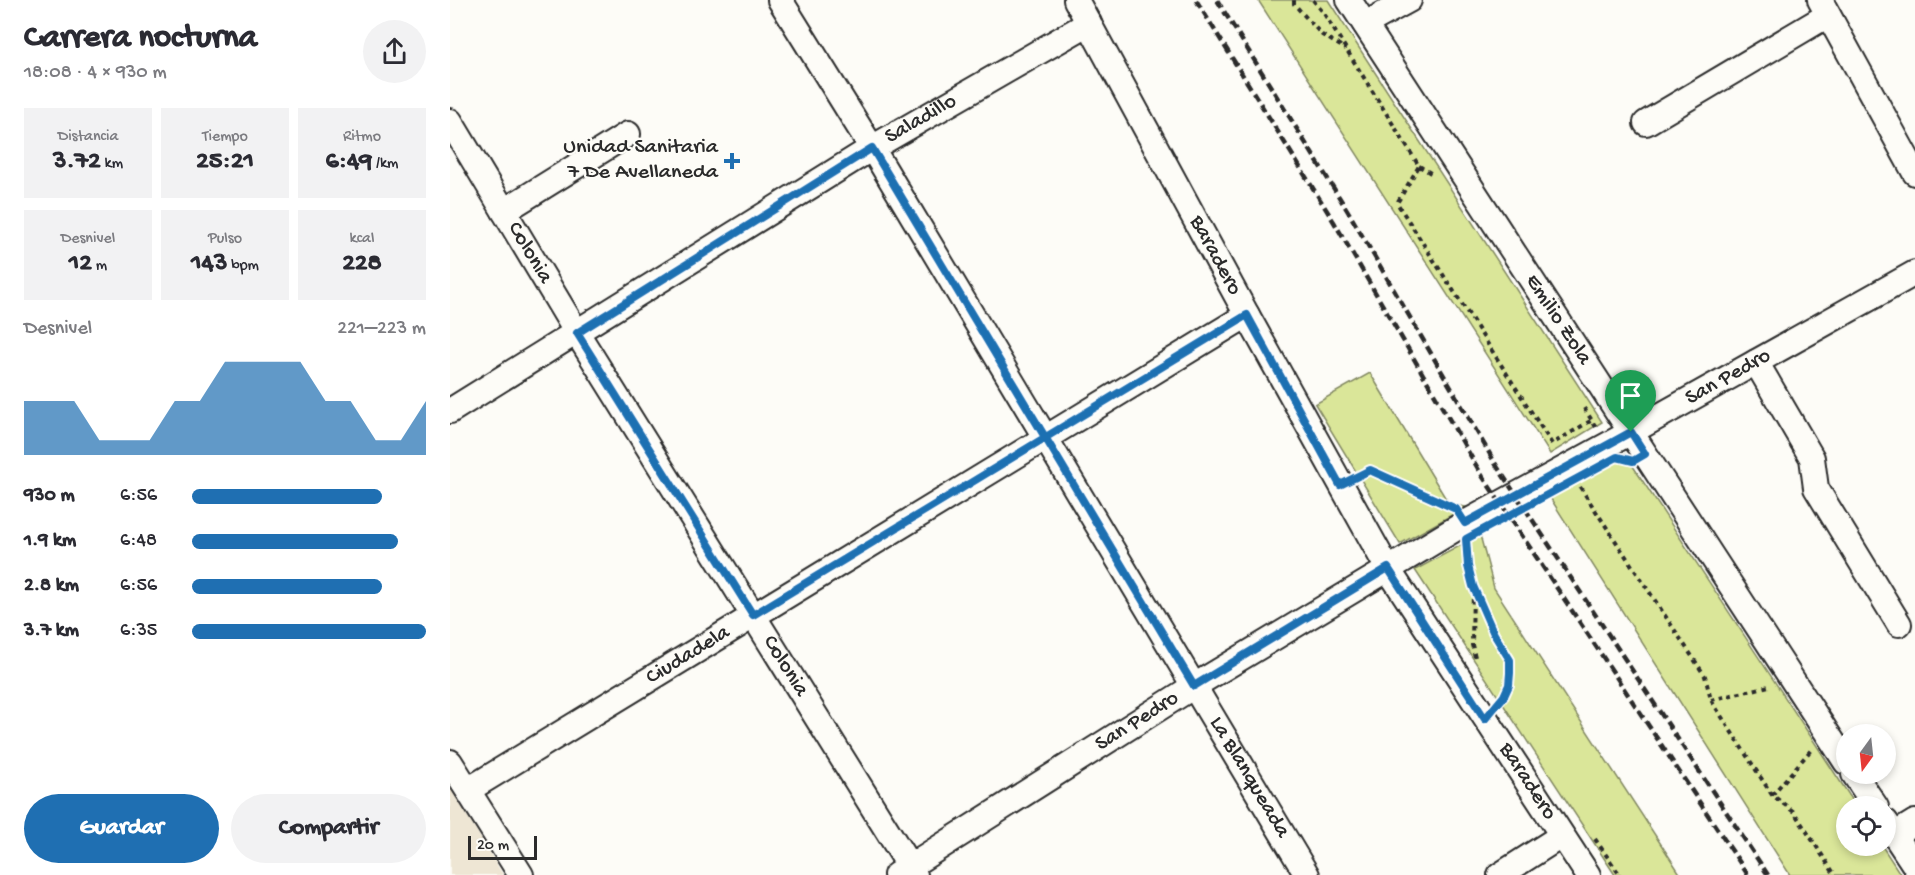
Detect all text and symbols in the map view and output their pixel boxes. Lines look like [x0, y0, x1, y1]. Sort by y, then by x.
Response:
text: Carrera nocturna [24, 20, 257, 58]
button: share [363, 20, 426, 83]
text: 18:08 · 4 × 930 m [24, 62, 167, 85]
street label: Saladillo [881, 89, 962, 150]
text: Distancia [58, 128, 118, 147]
text: Tiempo [202, 128, 248, 147]
text: Ritmo [343, 128, 381, 147]
place label: Unidad Sanitaria 7 De Avellaneda [563, 135, 719, 186]
text: 3.72 [53, 147, 101, 178]
text: 25:21 [196, 147, 254, 178]
text: 6:49 [326, 147, 372, 178]
marker: Unidad Sanitaria 7 De Avellaneda [723, 152, 741, 170]
text: km [101, 155, 123, 174]
text: /km [372, 155, 398, 174]
street label: Baradero [1182, 210, 1247, 300]
street label: Colonia [501, 218, 558, 289]
text: Desnivel [61, 230, 115, 249]
text: Pulso [208, 230, 242, 249]
text: kcal [350, 230, 374, 249]
text: 12 [69, 249, 92, 280]
text: 143 [191, 249, 227, 280]
text: 228 [342, 249, 382, 280]
text: m [92, 257, 107, 276]
text: bpm [227, 257, 259, 276]
street label: Emilio Zola [1519, 270, 1597, 371]
text: Desnivel [24, 318, 92, 341]
text: 221–223 m [337, 318, 426, 341]
street label: San Pedro [1681, 343, 1776, 412]
pin [1605, 370, 1656, 432]
icon: arrive [1614, 379, 1647, 412]
text: 930 m [24, 485, 75, 508]
text: 6:56 [120, 485, 157, 508]
text: 1.9 km [24, 530, 76, 553]
text: 6:48 [120, 530, 157, 553]
text: 2.8 km [24, 575, 79, 598]
text: 6:56 [120, 575, 157, 598]
text: 3.7 km [24, 620, 79, 643]
text: 6:35 [120, 620, 157, 643]
street label: Ciudadela [642, 620, 736, 691]
street label: Colonia [756, 631, 814, 702]
street label: San Pedro [1091, 686, 1184, 758]
street label: La Blanqueada [1203, 712, 1295, 844]
north arrow [1836, 724, 1896, 784]
map controls [1836, 724, 1896, 856]
street label: Baradero [1492, 737, 1562, 825]
button: Guardar [24, 794, 219, 863]
button: Compartir [231, 794, 426, 863]
button: locate [1836, 796, 1896, 856]
scale bar [468, 833, 537, 860]
text: 20 m [477, 837, 509, 856]

